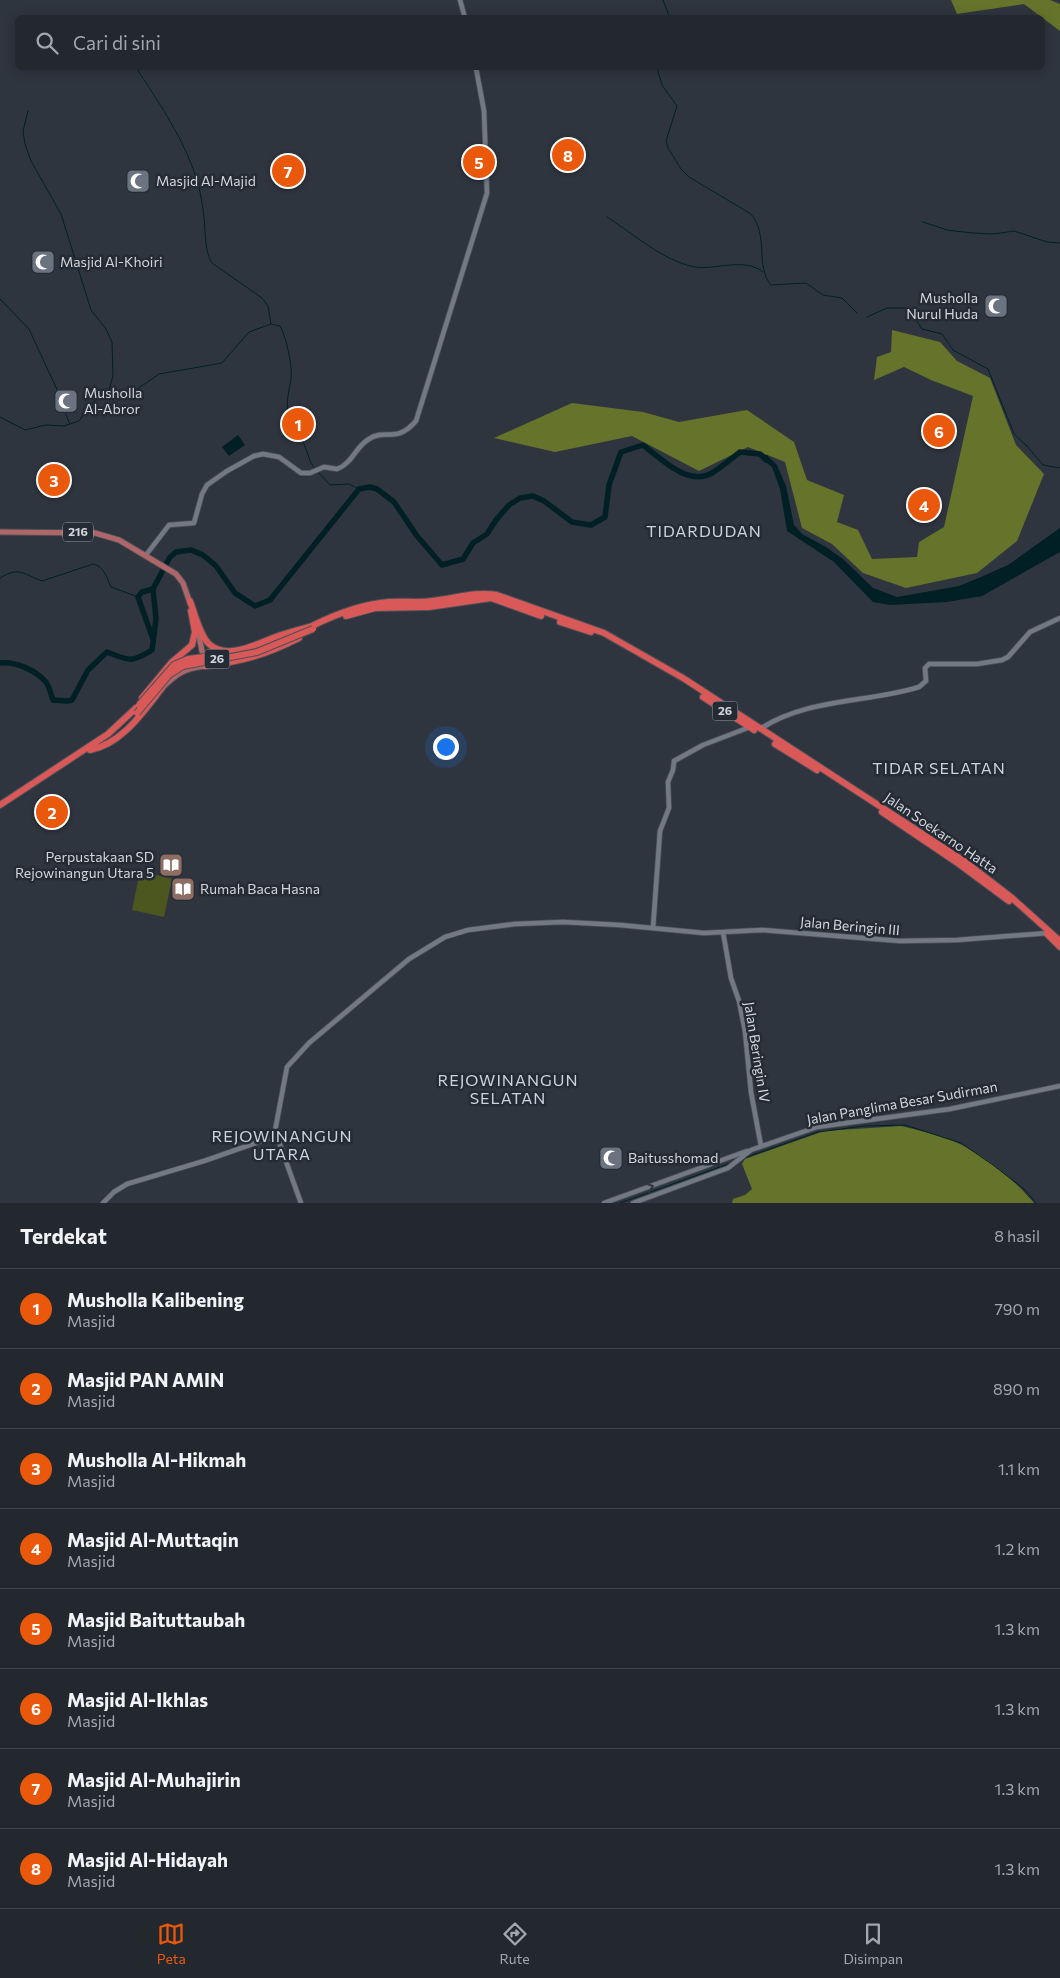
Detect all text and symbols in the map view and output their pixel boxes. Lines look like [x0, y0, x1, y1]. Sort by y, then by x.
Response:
search box [15, 15, 1045, 70]
icon: search [33, 29, 61, 57]
text: Cari di sini [73, 31, 161, 54]
pin: 8 [552, 136, 584, 174]
pin: 5 [463, 143, 495, 181]
pin: 7 [272, 152, 304, 190]
mosque icon: Masjid Al-Majid [125, 168, 151, 194]
place label: Masjid Al-Majid [156, 172, 256, 189]
mosque icon: Masjid Al-Khoiri [30, 249, 56, 275]
place label: Masjid Al-Khoiri [60, 253, 163, 270]
place label: Musholla Nurul Huda [906, 289, 978, 322]
mosque icon: Musholla Nurul Huda [983, 293, 1009, 319]
place label: Musholla Al-Abror [84, 384, 142, 417]
mosque icon: Musholla Al-Abror [53, 388, 79, 414]
pin: 1 [282, 405, 314, 443]
pin: 6 [923, 412, 955, 450]
pin: 3 [38, 461, 70, 499]
pin: 4 [908, 486, 940, 524]
district label: TIDARDUDAN [646, 521, 762, 540]
road number: 216 [63, 522, 93, 542]
road number: 26 [204, 650, 230, 669]
road number: 26 [712, 701, 738, 720]
your location [433, 734, 459, 760]
district label: TIDAR SELATAN [872, 758, 1006, 777]
street label: Jalan Soekarno Hatta [881, 788, 1001, 877]
pin: 2 [36, 793, 68, 831]
place label: Perpustakaan SD Rejowinangun Utara 5 [15, 848, 154, 881]
library icon: Perpustakaan SD Rejowinangun Utara 5 [158, 852, 184, 878]
library icon: Rumah Baca Hasna [170, 876, 196, 902]
place label: Rumah Baca Hasna [200, 880, 320, 897]
street label: Jalan Beringin III [799, 913, 901, 938]
street label: Jalan Beringin IV [741, 1000, 774, 1104]
district label: REJOWINANGUN SELATAN [437, 1070, 579, 1107]
street label: Jalan Panglima Besar Sudirman [805, 1077, 999, 1128]
district label: REJOWINANGUN UTARA [211, 1126, 353, 1163]
mosque icon: Baitusshomad [598, 1145, 624, 1171]
place label: Baitusshomad [628, 1149, 718, 1166]
one-way arrow [645, 1183, 654, 1193]
text: Terdekat [20, 1223, 107, 1248]
text: 8 hasil [994, 1226, 1040, 1245]
text: Musholla Kalibening [67, 1288, 244, 1311]
text: 1 [32, 1299, 40, 1318]
text: 790 m [994, 1299, 1040, 1318]
text: Masjid [67, 1311, 115, 1330]
text: Masjid PAN AMIN [67, 1368, 224, 1391]
text: 2 [31, 1379, 41, 1398]
text: 890 m [993, 1379, 1040, 1398]
text: Masjid [67, 1391, 115, 1410]
text: Musholla Al-Hikmah [67, 1448, 246, 1471]
text: 3 [31, 1459, 41, 1478]
text: 1.1 km [998, 1459, 1040, 1478]
text: Masjid [67, 1471, 115, 1490]
text: Masjid Al-Muttaqin [67, 1528, 239, 1551]
text: 4 [31, 1539, 41, 1558]
text: 1.2 km [995, 1539, 1040, 1558]
text: Masjid [67, 1551, 115, 1570]
text: Masjid Baituttaubah [67, 1608, 245, 1631]
text: 5 [31, 1619, 41, 1638]
text: 1.3 km [995, 1619, 1040, 1638]
text: Masjid [67, 1631, 115, 1650]
text: Masjid Al-Ikhlas [67, 1688, 208, 1711]
text: 6 [31, 1699, 41, 1718]
text: 1.3 km [995, 1699, 1040, 1718]
text: Masjid [67, 1711, 115, 1730]
text: Masjid Al-Muhajirin [67, 1768, 241, 1791]
text: 7 [32, 1779, 40, 1798]
text: 1.3 km [995, 1779, 1040, 1798]
text: Masjid [67, 1791, 115, 1810]
text: Masjid Al-Hidayah [67, 1848, 228, 1871]
text: 8 [31, 1859, 41, 1878]
text: 1.3 km [995, 1859, 1040, 1878]
text: Masjid [67, 1871, 115, 1890]
tab: Peta [157, 1920, 186, 1967]
tab: Rute [499, 1920, 530, 1967]
tab: Disimpan [843, 1920, 903, 1967]

